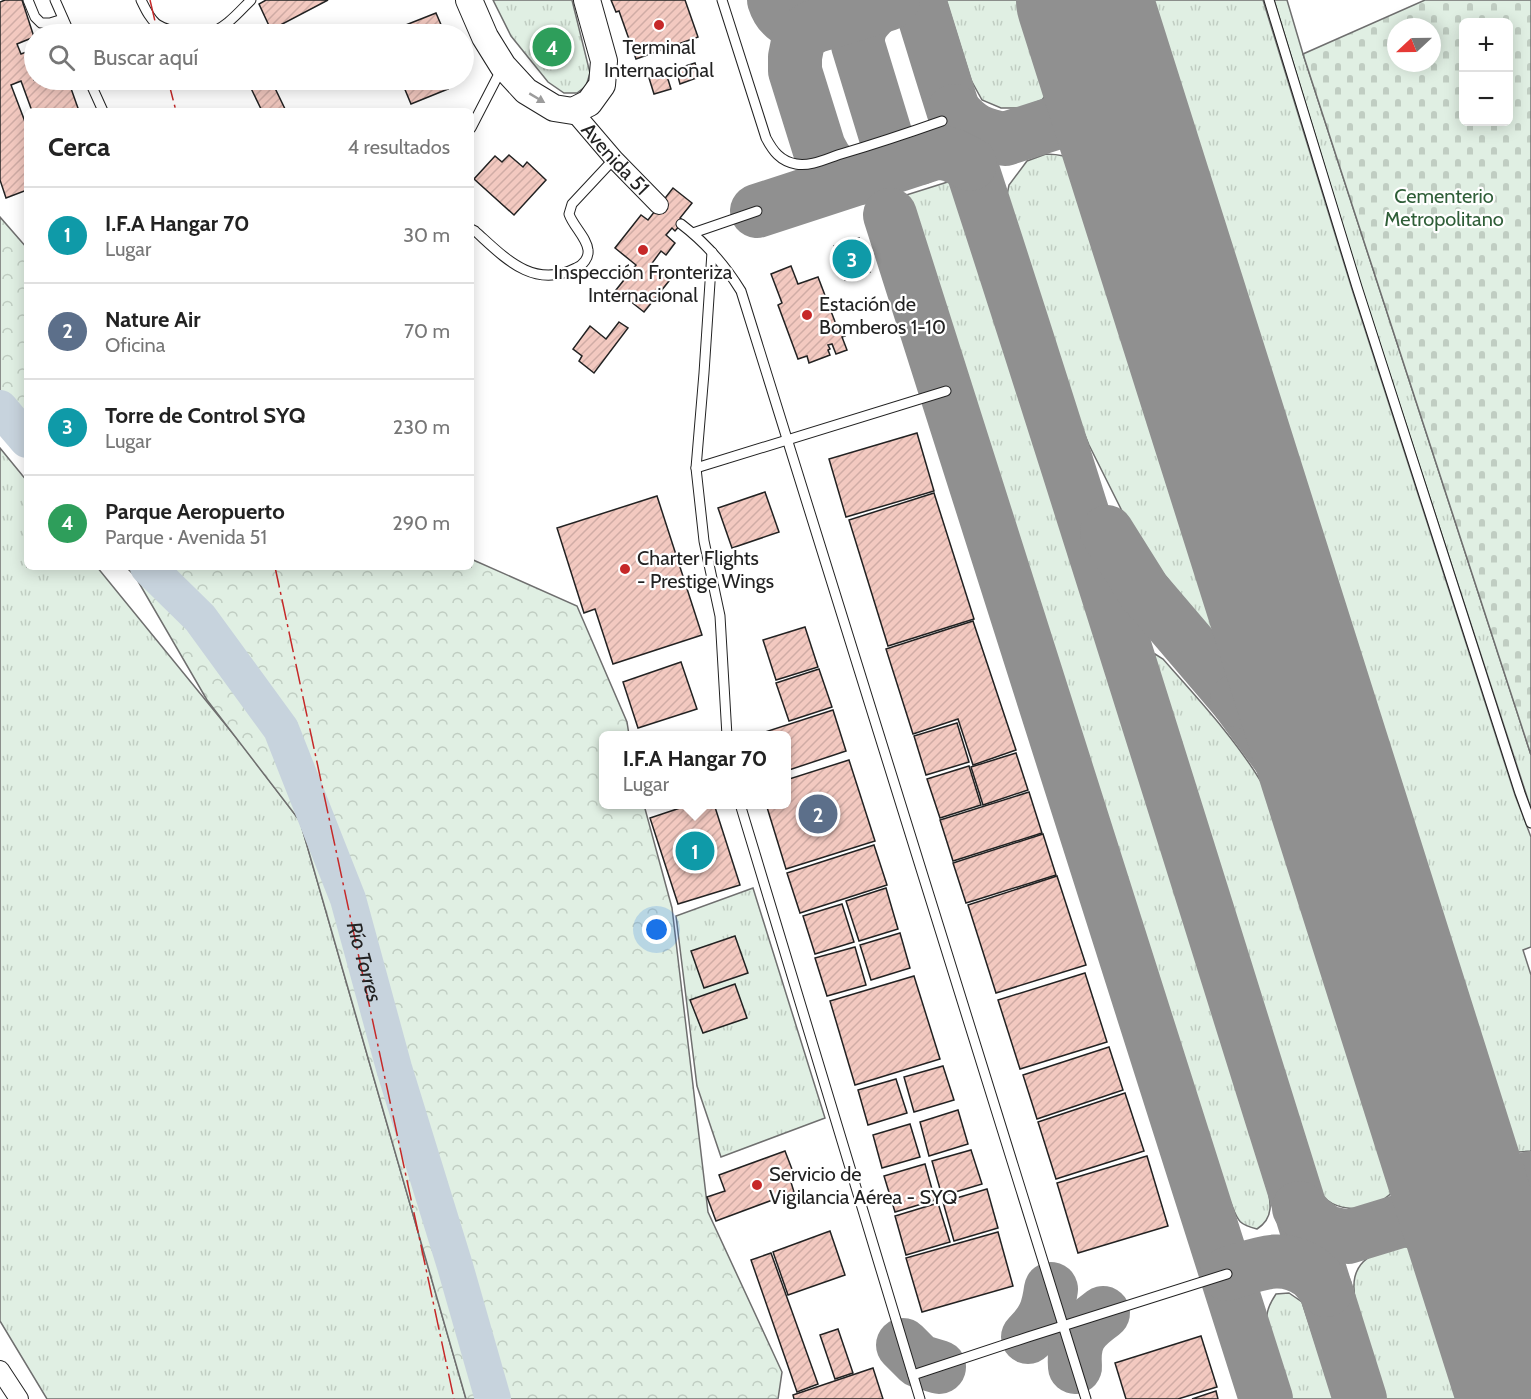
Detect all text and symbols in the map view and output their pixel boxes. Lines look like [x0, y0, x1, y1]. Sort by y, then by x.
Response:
marker: Terminal Internacional [652, 18, 666, 32]
north arrow [1387, 18, 1441, 72]
map controls [1459, 18, 1513, 126]
button: + [1459, 18, 1513, 72]
search box [24, 24, 474, 90]
pin: 4 [532, 24, 572, 70]
place label: Terminal Internacional [604, 35, 714, 82]
icon: search [45, 41, 78, 74]
text: Buscar aquí [93, 44, 198, 71]
button: − [1459, 72, 1513, 126]
one-way arrow [529, 92, 545, 103]
street label: Avenida 51 [576, 118, 655, 200]
text: Cerca [48, 131, 110, 163]
text: 4 resultados [348, 135, 450, 159]
park label: Cementerio Metropolitano [1384, 184, 1504, 231]
text: I.F.A Hangar 70 [105, 210, 250, 237]
text: 1 [64, 223, 71, 247]
text: 30 m [403, 223, 450, 247]
pin: 3 [832, 236, 872, 282]
text: Lugar [105, 237, 151, 261]
marker: Inspección Fronteriza Internacional [636, 243, 650, 257]
place label: Inspección Fronteriza Internacional [554, 260, 733, 307]
place label: Estación de Bomberos 1-10 [819, 292, 946, 339]
text: Nature Air [105, 306, 200, 333]
marker: Estación de Bomberos 1-10 [800, 308, 814, 322]
text: 2 [62, 319, 73, 343]
text: 70 m [404, 319, 450, 343]
text: Oficina [105, 333, 165, 357]
text: Torre de Control SYQ [105, 402, 305, 429]
text: 3 [62, 415, 73, 439]
text: 230 m [393, 415, 450, 439]
text: Lugar [105, 429, 151, 453]
text: Parque Aeropuerto [105, 498, 285, 525]
text: 4 [61, 511, 74, 535]
text: 290 m [392, 511, 450, 535]
text: Parque · Avenida 51 [105, 525, 267, 549]
place label: Charter Flights - Prestige Wings [637, 546, 774, 593]
marker: Charter Flights - Prestige Wings [618, 562, 632, 576]
popup [599, 731, 791, 809]
text: I.F.A Hangar 70 [623, 745, 767, 772]
text: Lugar [623, 772, 669, 796]
pin: 2 [798, 792, 838, 836]
pin: 1 [676, 828, 714, 874]
your location [642, 915, 671, 944]
water label: Río Torres [342, 919, 388, 1005]
place label: Servicio de Vigilancia Aérea - SYQ [769, 1162, 957, 1209]
marker: Servicio de Vigilancia Aérea - SYQ [750, 1178, 764, 1192]

